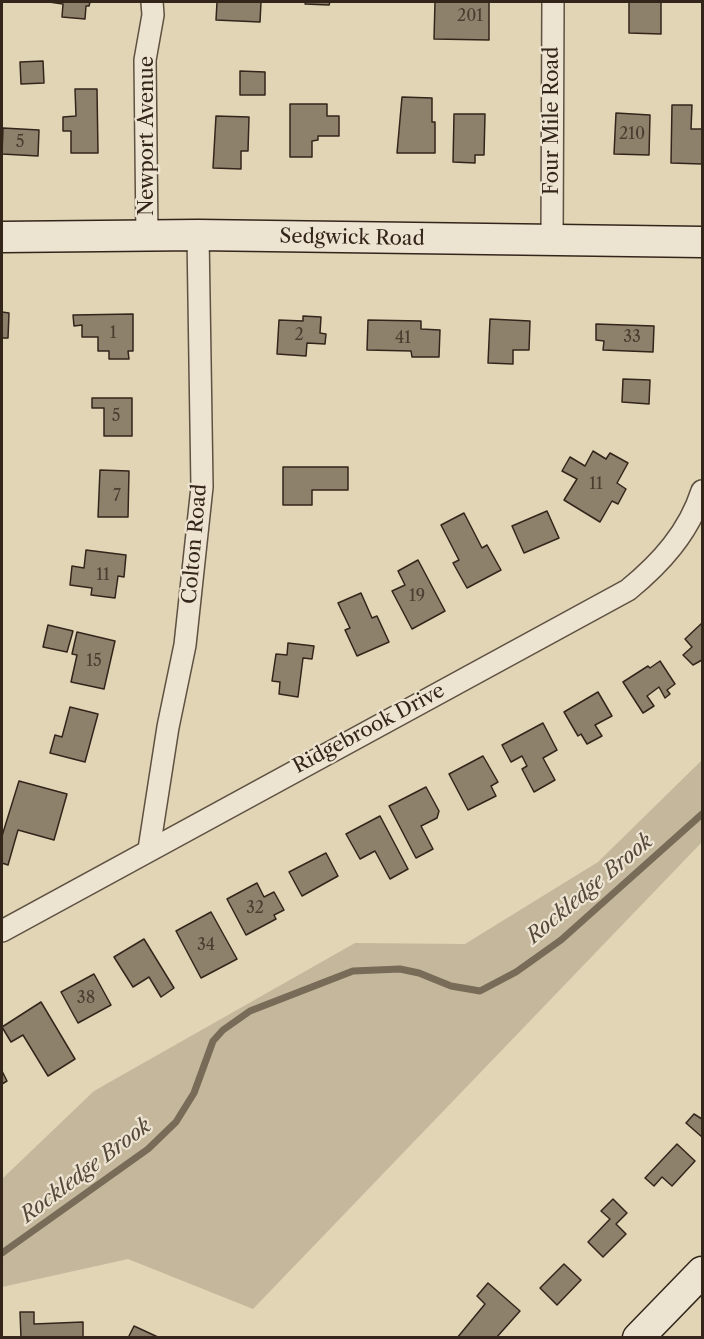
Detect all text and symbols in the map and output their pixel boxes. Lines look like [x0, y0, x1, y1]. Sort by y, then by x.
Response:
house number: 201 [457, 6, 483, 26]
street label: Four Mile Road [540, 47, 564, 195]
street label: Newport Avenue [135, 56, 159, 216]
house number: 210 [619, 124, 645, 144]
house number: 5 [16, 132, 24, 152]
street label: Sedgwick Road [279, 225, 425, 251]
house number: 1 [110, 323, 116, 343]
house number: 2 [294, 325, 304, 345]
house number: 33 [623, 327, 641, 347]
house number: 41 [395, 328, 411, 348]
house number: 5 [112, 406, 120, 426]
house number: 11 [589, 474, 603, 494]
street label: Colton Road [178, 483, 212, 605]
house number: 7 [113, 486, 121, 506]
house number: 11 [96, 565, 110, 585]
house number: 19 [409, 586, 425, 606]
house number: 15 [86, 651, 102, 671]
street label: Ridgebrook Drive [289, 679, 449, 779]
water label: Rockledge Brook [522, 829, 658, 949]
house number: 32 [246, 898, 264, 918]
house number: 34 [197, 935, 215, 955]
house number: 38 [77, 988, 95, 1008]
water label: Rockledge Brook [16, 1114, 156, 1228]

